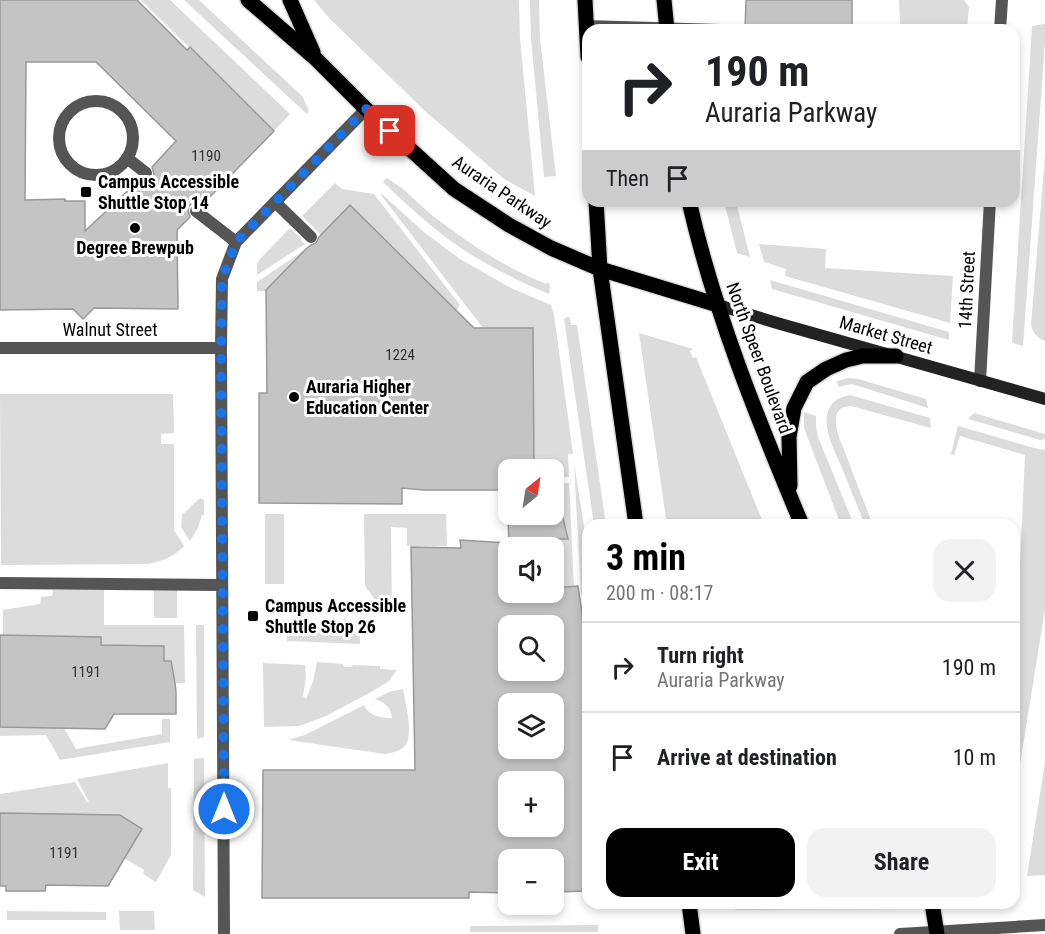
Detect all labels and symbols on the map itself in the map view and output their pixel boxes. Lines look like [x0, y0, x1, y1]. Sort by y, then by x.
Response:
pin [364, 105, 415, 156]
house number: 1190 [191, 147, 221, 165]
street label: Auraria Parkway [449, 151, 556, 233]
place label: Campus Accessible Shuttle Stop 14 [98, 171, 239, 213]
marker: Campus Accessible Shuttle Stop 14 [79, 185, 93, 199]
marker: Degree Brewpub [128, 221, 142, 235]
place label: Degree Brewpub [76, 237, 194, 258]
street label: 14th Street [954, 250, 979, 330]
street label: North Speer Boulevard [722, 279, 797, 436]
street label: Market Street [837, 311, 935, 358]
street label: Walnut Street [62, 319, 158, 340]
house number: 1224 [385, 346, 415, 364]
place label: Auraria Higher Education Center [306, 376, 429, 418]
marker: Auraria Higher Education Center [287, 390, 301, 404]
north arrow [498, 459, 564, 525]
place label: Campus Accessible Shuttle Stop 26 [265, 595, 406, 637]
marker: Campus Accessible Shuttle Stop 26 [246, 609, 260, 623]
house number: 1191 [71, 663, 101, 681]
position arrow [192, 777, 256, 841]
house number: 1191 [49, 844, 79, 862]

